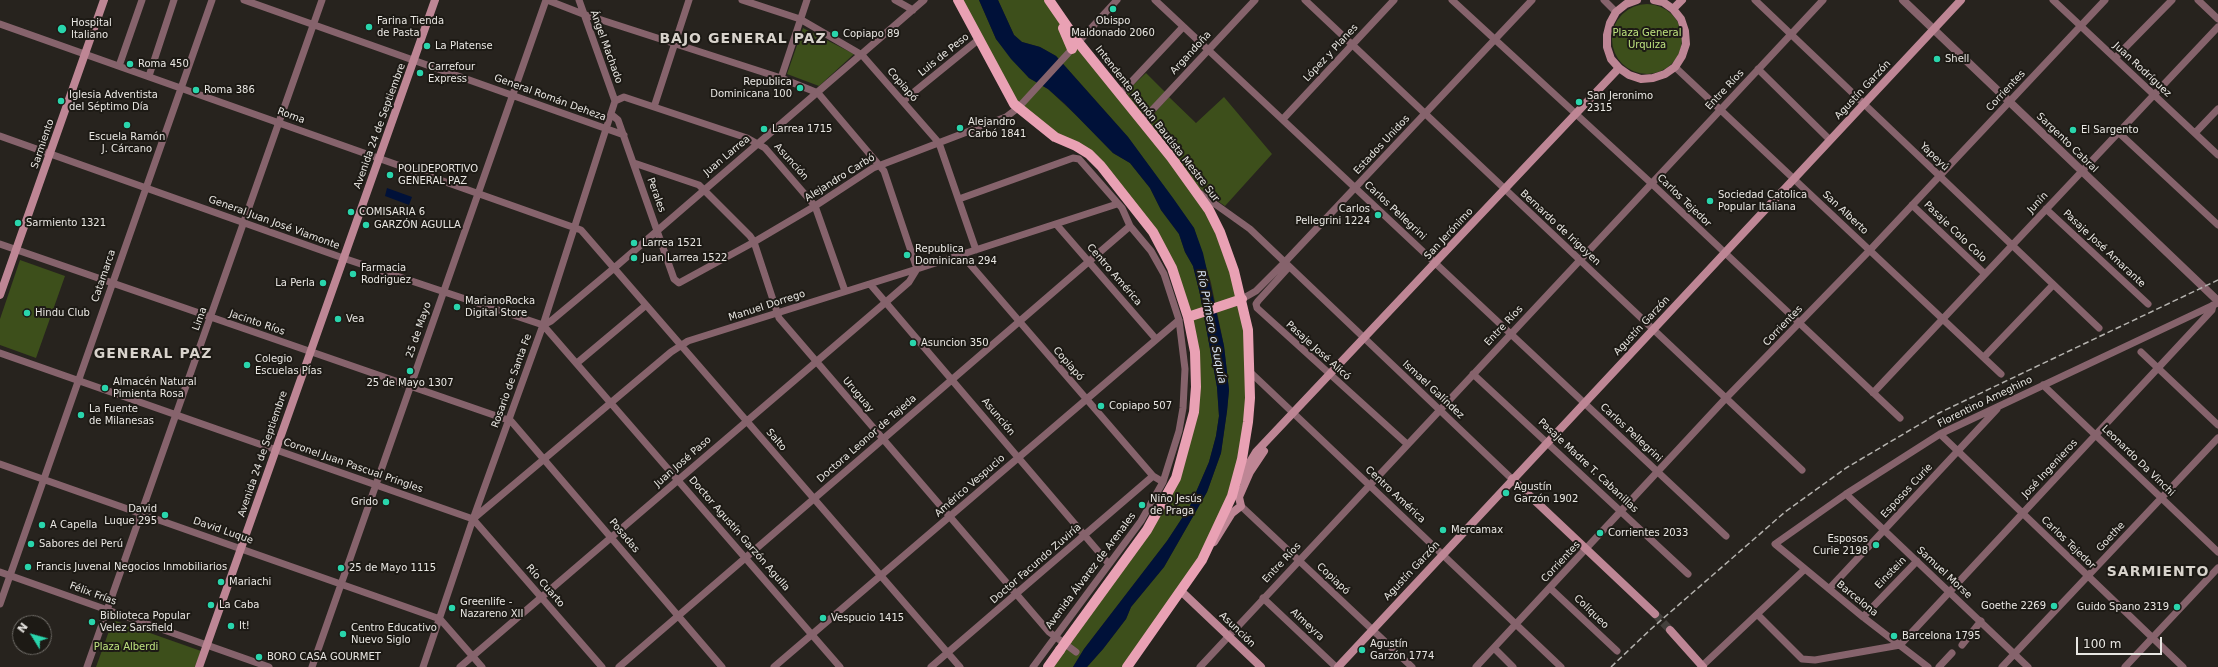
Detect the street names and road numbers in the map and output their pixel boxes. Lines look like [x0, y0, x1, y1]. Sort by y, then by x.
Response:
street label: Ángel Machado [587, 9, 625, 85]
street label: López y Planes [1301, 22, 1361, 84]
street label: Argandoña [1168, 29, 1214, 77]
street label: Luis de Peso [916, 31, 972, 79]
street label: Juan Rodríguez [2111, 40, 2173, 100]
street label: Intendente Ramón Bautista Mestre Sur [1092, 44, 1222, 204]
street label: Agustín Garzón [1832, 58, 1894, 122]
street label: Avenida 24 de Septiembre [352, 62, 408, 190]
street label: Copiapó [884, 66, 920, 104]
street label: Entre Ríos [1703, 67, 1747, 113]
street label: Corrientes [1984, 68, 2028, 114]
street label: General Román Deheza [492, 72, 608, 124]
street label: Roma [276, 105, 306, 127]
street label: Sargento Cabral [2034, 111, 2100, 175]
street label: Estados Unidos [1352, 113, 1412, 177]
street label: Sarmiento [29, 118, 57, 170]
street label: Juan Larrea [701, 133, 753, 179]
street label: Yapeyú [1917, 140, 1951, 174]
street label: Asunción [771, 141, 811, 183]
street label: Alejandro Carbó [803, 152, 877, 204]
street label: Carlos Tejedor [1654, 172, 1714, 230]
street label: Perales [644, 176, 668, 214]
street label: Carlos Pellegrini [1362, 179, 1428, 243]
street label: Bernardo de Irigoyen [1517, 188, 1603, 268]
street label: San Alberto [1820, 189, 1870, 237]
street label: Junín [2025, 190, 2051, 216]
street label: General Juan José Viamonte [207, 194, 341, 252]
street label: Pasaje Colo Colo [1921, 199, 1989, 265]
street label: San Jerónimo [1422, 206, 1476, 262]
street label: Pasaje José Amarante [2060, 208, 2148, 290]
street label: Centro América [1084, 242, 1144, 308]
street label: Catamarca [89, 248, 119, 304]
street label: Manuel Dorrego [727, 288, 807, 324]
street label: Agustín Garzón [1611, 294, 1673, 358]
street label: 25 de Mayo [404, 300, 434, 360]
street label: Entre Ríos [1482, 303, 1526, 349]
street label: Corrientes [1761, 303, 1805, 349]
street label: Lima [190, 306, 210, 332]
street label: Jacinto Ríos [228, 308, 286, 338]
street label: Pasaje José Alicó [1283, 319, 1353, 383]
street label: Rosario de Santa Fe [489, 332, 535, 430]
street label: Copiapó [1050, 345, 1086, 383]
street label: Ismael Galíndez [1400, 358, 1466, 422]
street label: Florentino Ameghino [1936, 374, 2034, 430]
street label: Uruguay [840, 375, 876, 415]
street label: Avenida 24 de Septiembre [236, 389, 290, 519]
street label: Doctora Leonor de Tejeda [815, 393, 919, 485]
street label: Asunción [979, 396, 1017, 438]
street label: Carlos Pellegrini [1598, 401, 1664, 465]
street label: Pasaje Madre T. Cabanillas [1536, 416, 1640, 516]
street label: Leonardo Da Vinchi [2099, 423, 2177, 499]
street label: Salto [763, 427, 789, 453]
street label: Juan José Paso [652, 434, 714, 490]
street label: Coronel Juan Pascual Pringles [282, 436, 424, 496]
street label: José Ingenieros [2020, 437, 2080, 501]
street label: Américo Vespucio [933, 452, 1007, 520]
street label: Esposos Curie [1879, 461, 1935, 521]
street label: Centro América [1362, 464, 1428, 526]
street label: Doctor Agustín Garzón Agulla [686, 474, 792, 594]
street label: Avenida Álvarez de Arenales [1043, 511, 1139, 631]
street label: Carlos Tejedor [2038, 514, 2098, 572]
street label: David Luque [191, 515, 255, 547]
street label: Posadas [606, 517, 642, 555]
street label: Goethe [2094, 520, 2128, 554]
street label: Doctor Facundo Zuviría [988, 521, 1084, 607]
street label: Agustín Garzón [1381, 539, 1443, 603]
street label: Corrientes [1539, 539, 1583, 585]
street label: Entre Ríos [1260, 540, 1304, 586]
street label: Samuel Morse [1914, 544, 1974, 602]
street label: Einstein [1873, 555, 1909, 591]
street label: Copiapó [1314, 561, 1352, 597]
street label: Río Cuarto [523, 562, 567, 610]
street label: Barcelona [1834, 579, 1880, 619]
street label: Félix Frías [68, 580, 118, 608]
street label: Coliqueo [1571, 593, 1611, 631]
street label: Almeyra [1288, 606, 1326, 644]
street label: Asunción [1216, 610, 1258, 650]

